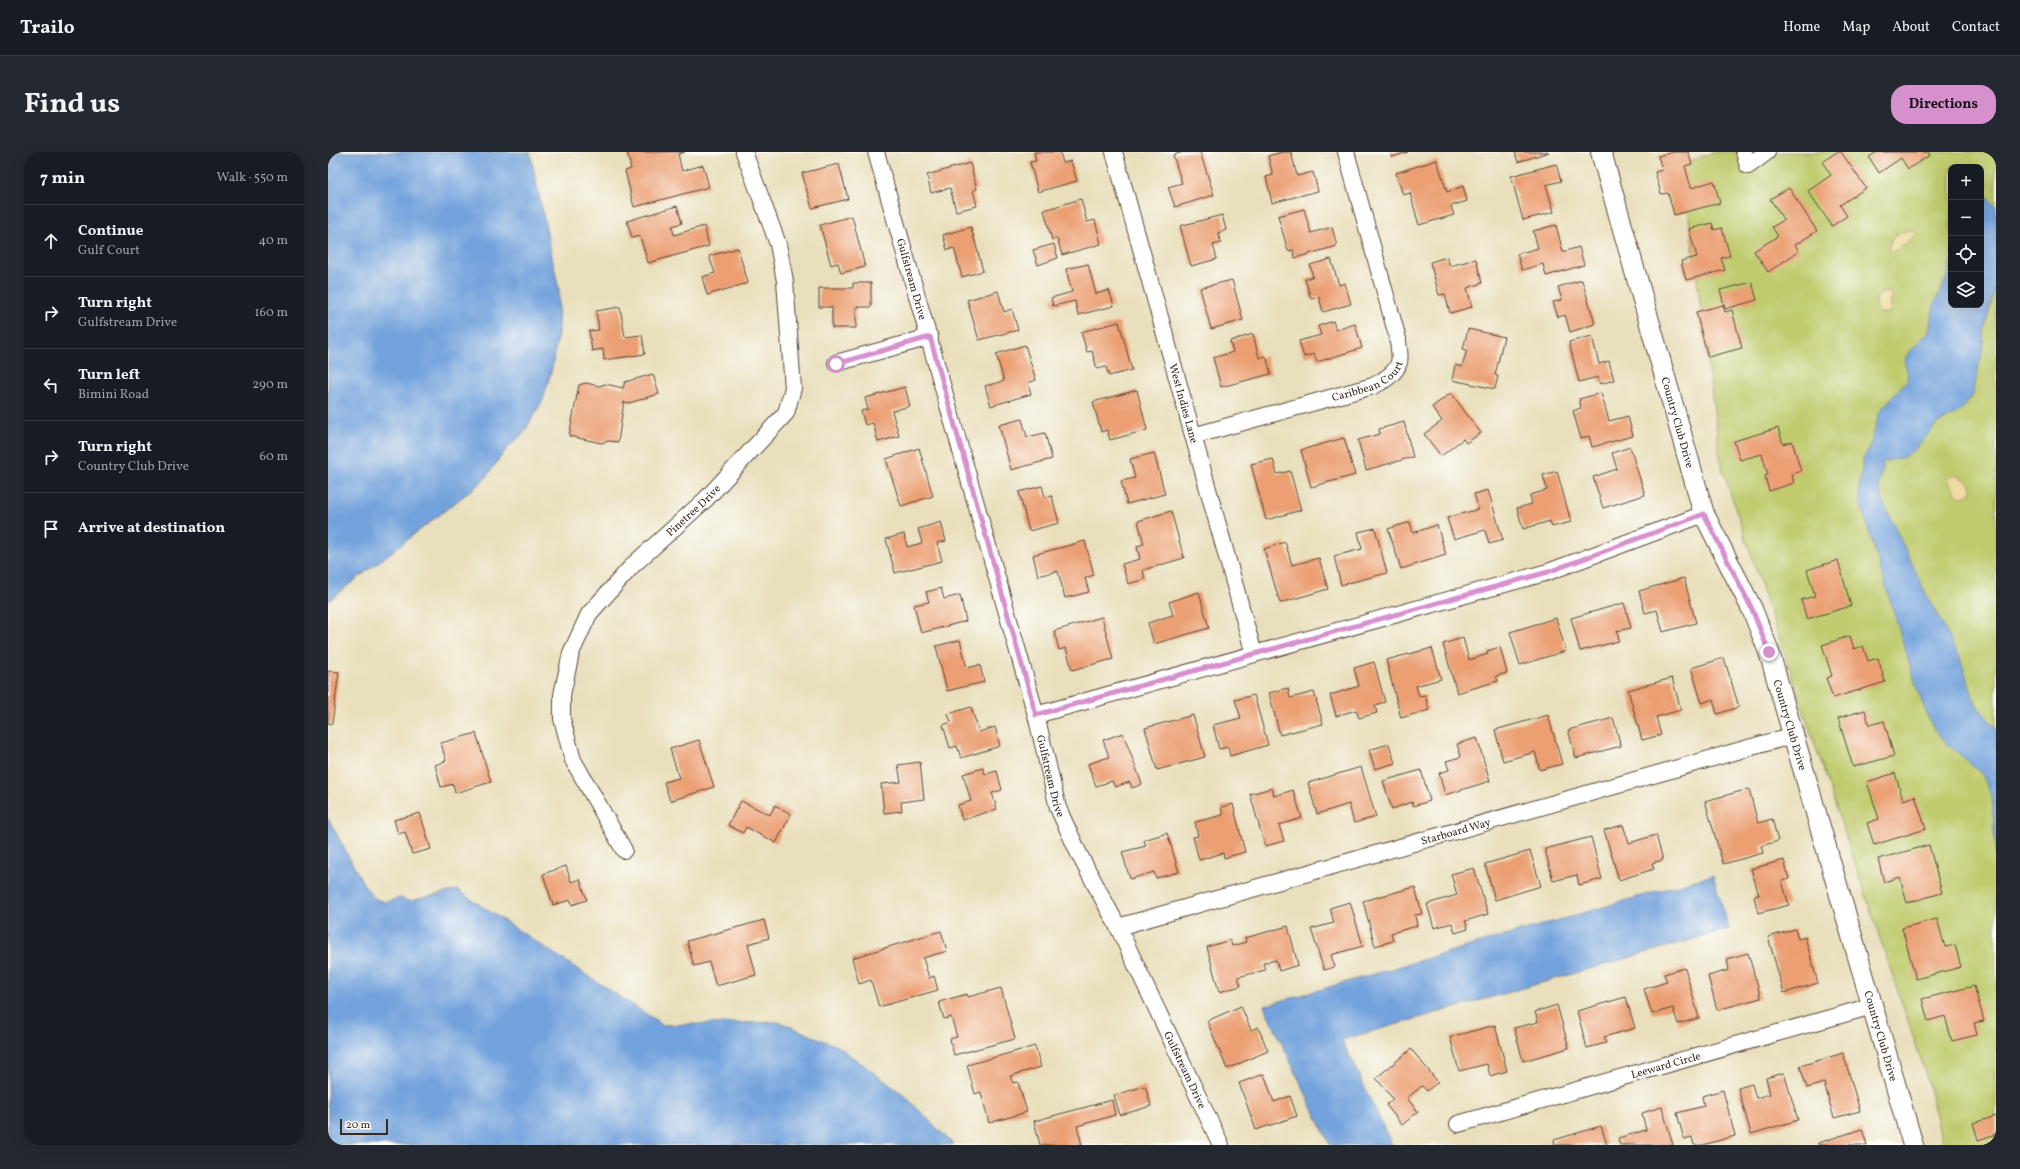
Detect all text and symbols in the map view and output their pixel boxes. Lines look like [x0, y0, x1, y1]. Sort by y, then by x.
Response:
text: Trailo [20, 15, 75, 41]
text: Home [1783, 18, 1820, 37]
text: Map [1842, 18, 1870, 37]
text: About [1892, 18, 1930, 37]
text: Contact [1952, 18, 2000, 37]
text: Find us [24, 85, 120, 124]
button: Directions [1891, 85, 1996, 124]
map controls [1948, 164, 1984, 308]
button: + [1948, 164, 1984, 200]
text: 7 min [40, 167, 85, 190]
text: Walk · 550 m [217, 169, 288, 187]
button: − [1948, 200, 1984, 236]
text: Continue [78, 221, 143, 242]
icon: ahead [40, 230, 62, 252]
text: 40 m [259, 232, 288, 250]
button: locate [1948, 236, 1984, 272]
street label: Gulfstream Drive [892, 237, 929, 322]
text: Gulf Court [78, 242, 140, 260]
button: layers [1948, 272, 1984, 308]
text: Turn right [78, 293, 152, 314]
icon: right [40, 302, 62, 324]
text: 160 m [254, 304, 288, 322]
text: Gulfstream Drive [78, 314, 177, 332]
route start [827, 355, 845, 373]
street label: Caribbean Court [1330, 360, 1408, 406]
street label: West Indies Lane [1164, 362, 1201, 445]
text: Turn left [78, 365, 140, 386]
icon: left [40, 374, 62, 396]
street label: Country Club Drive [1656, 375, 1697, 470]
text: 290 m [252, 376, 288, 394]
text: Bimini Road [78, 386, 149, 404]
text: Turn right [78, 437, 152, 458]
icon: right [40, 446, 62, 468]
text: 60 m [260, 448, 288, 466]
text: Country Club Drive [78, 458, 189, 476]
street label: Pinetree Drive [664, 482, 725, 540]
icon: arrive [40, 518, 62, 540]
text: Arrive at destination [78, 518, 225, 539]
route end [1760, 643, 1778, 661]
street label: Country Club Drive [1768, 678, 1809, 773]
street label: Gulfstream Drive [1032, 734, 1067, 820]
street label: Starboard Way [1420, 816, 1493, 850]
street label: Country Club Drive [1859, 989, 1900, 1084]
street label: Gulfstream Drive [1159, 1029, 1209, 1112]
street label: Leeward Circle [1630, 1049, 1703, 1083]
scale bar [340, 1117, 388, 1136]
text: 20 m [346, 1118, 370, 1133]

